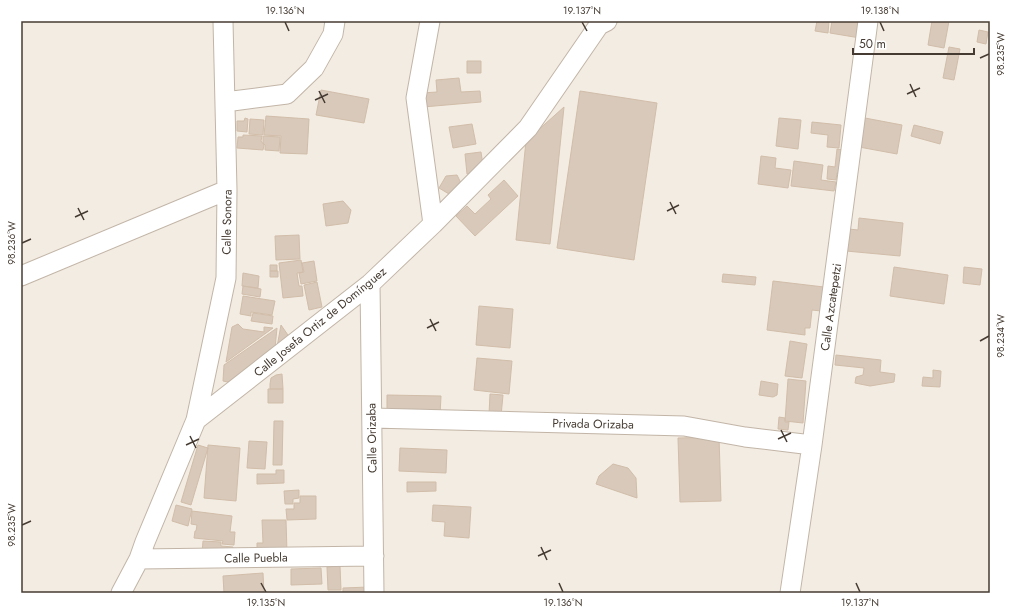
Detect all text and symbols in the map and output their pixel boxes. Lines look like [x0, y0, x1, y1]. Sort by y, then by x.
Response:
text: 19.136°N [266, 3, 304, 18]
text: 19.137°N [563, 3, 601, 18]
text: 19.138°N [861, 3, 899, 18]
scale bar [853, 30, 974, 56]
text: 98.235°W [993, 32, 1008, 76]
text: 50 m [859, 35, 886, 53]
street label: Calle Sonora [217, 189, 237, 255]
text: 98.236°W [4, 221, 19, 265]
street label: Calle Josefa Ortiz de Domínguez [250, 262, 391, 381]
street label: Calle Azcatepetzi [816, 262, 846, 352]
text: 98.234°W [993, 314, 1008, 358]
street label: Calle Orizaba [362, 403, 382, 473]
street label: Privada Orizaba [552, 414, 634, 434]
text: 98.235°W [4, 503, 19, 547]
street label: Calle Puebla [224, 548, 288, 568]
text: 19.135°N [247, 595, 285, 610]
text: 19.136°N [544, 595, 582, 610]
text: 19.137°N [841, 595, 879, 610]

